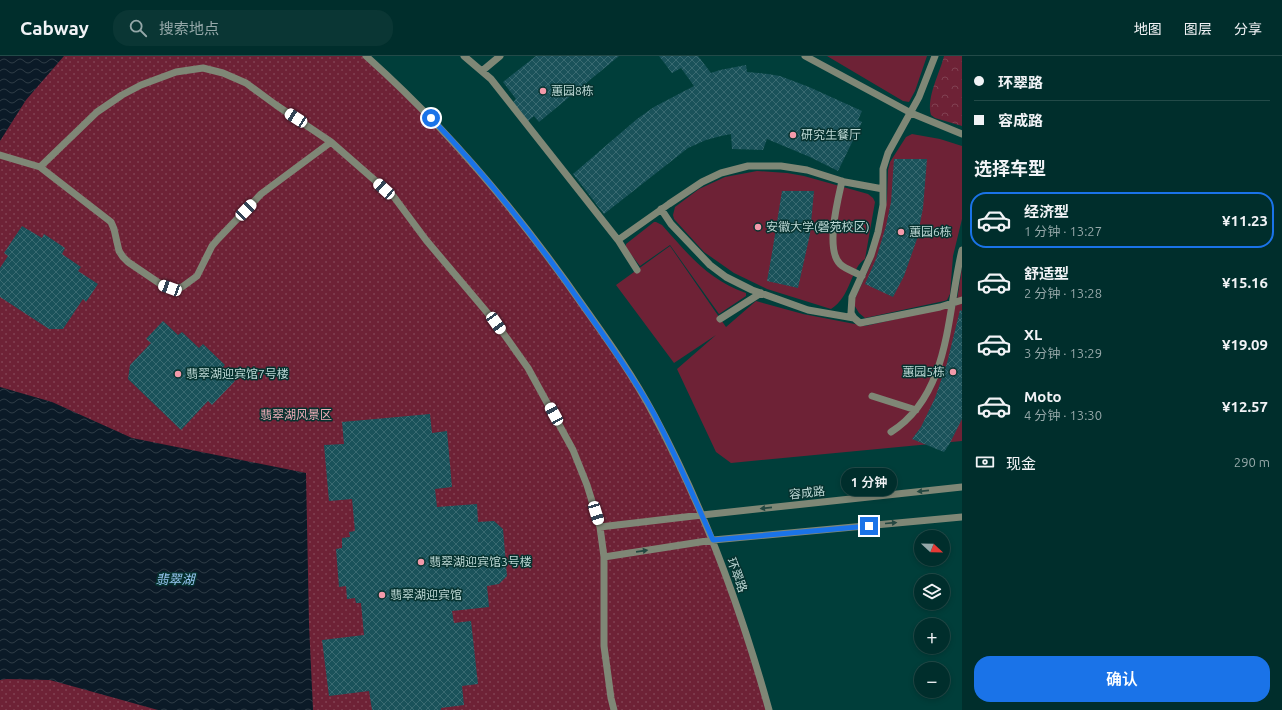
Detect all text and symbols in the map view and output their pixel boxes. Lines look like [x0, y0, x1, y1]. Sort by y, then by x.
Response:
search box [113, 10, 393, 46]
text: Cabway [20, 17, 89, 39]
icon: search [127, 17, 149, 39]
text: 搜索地点 [159, 20, 219, 37]
text: 地图 [1134, 21, 1162, 37]
text: 图层 [1184, 21, 1212, 37]
text: 分享 [1234, 21, 1262, 37]
text: 环翠路 [998, 74, 1043, 91]
place label: 蕙园8栋 [551, 84, 594, 97]
marker: 蕙园8栋 [538, 86, 548, 96]
car [283, 106, 309, 130]
route start [422, 109, 440, 127]
text: 容成路 [998, 112, 1043, 129]
place label: 研究生餐厅 [801, 128, 861, 141]
marker: 研究生餐厅 [788, 130, 798, 140]
text: 选择车型 [974, 158, 1046, 178]
car [371, 177, 397, 201]
car [233, 197, 259, 223]
icon: car [976, 202, 1012, 238]
text: 经济型 [1024, 203, 1069, 220]
text: ¥11.23 [1222, 212, 1268, 229]
place label: 安徽大学(磬苑校区) [766, 220, 870, 234]
marker: 安徽大学(磬苑校区) [753, 222, 763, 232]
text: 1 分钟 · 13:27 [1024, 224, 1102, 238]
place label: 蕙园6栋 [909, 225, 952, 238]
marker: 蕙园6栋 [896, 227, 906, 237]
icon: car [976, 264, 1012, 300]
text: 舒适型 [1024, 265, 1069, 282]
text: ¥15.16 [1222, 274, 1268, 291]
car [157, 278, 183, 298]
text: 2 分钟 · 13:28 [1024, 286, 1102, 300]
car [484, 310, 508, 336]
icon: car [976, 326, 1012, 362]
text: XL [1024, 326, 1042, 343]
text: ¥19.09 [1222, 336, 1268, 353]
text: 3 分钟 · 13:29 [1024, 346, 1102, 360]
place label: 蕙园5栋 [902, 365, 945, 378]
place label: 翡翠湖迎宾馆7号楼 [186, 367, 289, 380]
marker: 蕙园5栋 [948, 367, 958, 377]
marker: 翡翠湖迎宾馆7号楼 [173, 369, 183, 379]
icon: car [976, 388, 1012, 424]
text: Moto [1024, 388, 1062, 405]
text: ¥12.57 [1222, 398, 1268, 415]
car [543, 401, 565, 427]
park label: 翡翠湖风景区 [260, 408, 332, 421]
text: 4 分钟 · 13:30 [1024, 408, 1102, 422]
icon: cash [974, 451, 996, 473]
text: 现金 [1006, 455, 1036, 472]
text: 290 m [1234, 455, 1270, 469]
callout: 1 分钟 [841, 468, 897, 496]
text: 1 分钟 [851, 475, 887, 489]
street label: 容成路 [788, 484, 826, 501]
one-way arrow [917, 488, 929, 494]
car [587, 500, 605, 526]
one-way arrow [760, 505, 772, 511]
route end [860, 517, 878, 535]
one-way arrow [885, 520, 897, 527]
north arrow [914, 530, 950, 566]
map controls [914, 530, 950, 698]
one-way arrow [636, 548, 648, 554]
place label: 翡翠湖迎宾馆3号楼 [429, 555, 532, 568]
street label: 环翠路 [725, 556, 750, 594]
marker: 翡翠湖迎宾馆3号楼 [416, 557, 426, 567]
water label: 翡翠湖 [155, 572, 196, 586]
button: layers [914, 574, 950, 610]
place label: 翡翠湖迎宾馆 [390, 588, 462, 601]
marker: 翡翠湖迎宾馆 [377, 590, 387, 600]
button: + [914, 618, 950, 654]
button: 确认 [974, 656, 1270, 702]
button: − [914, 662, 950, 698]

